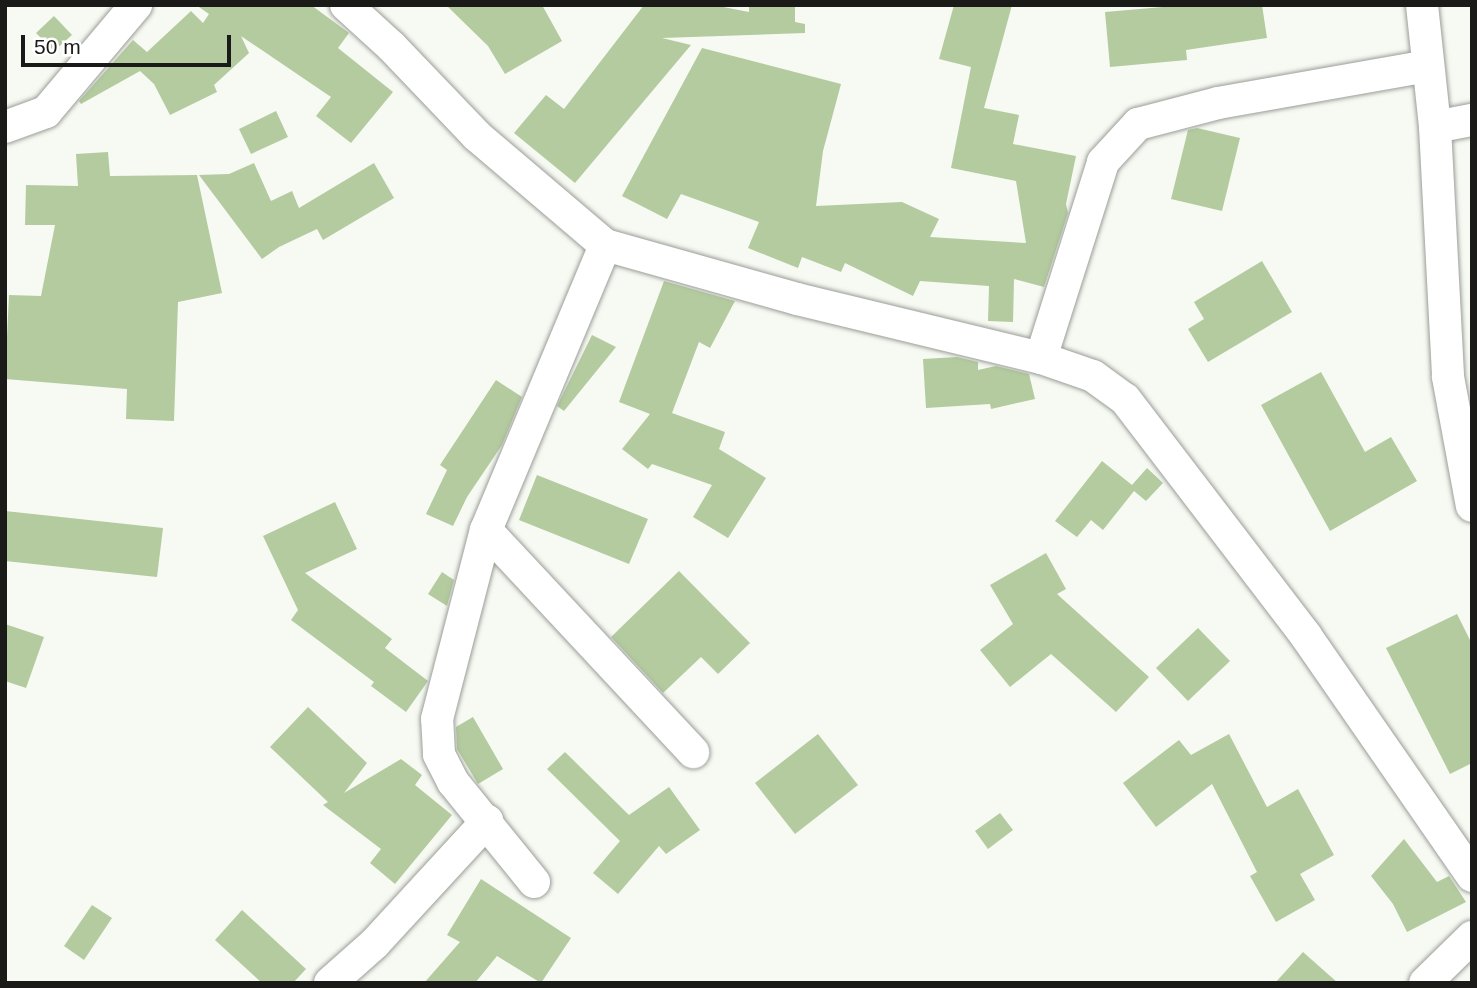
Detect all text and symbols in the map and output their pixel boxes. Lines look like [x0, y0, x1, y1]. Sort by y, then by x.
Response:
scale bar [24, 21, 234, 65]
text: 50 m [34, 35, 81, 58]

